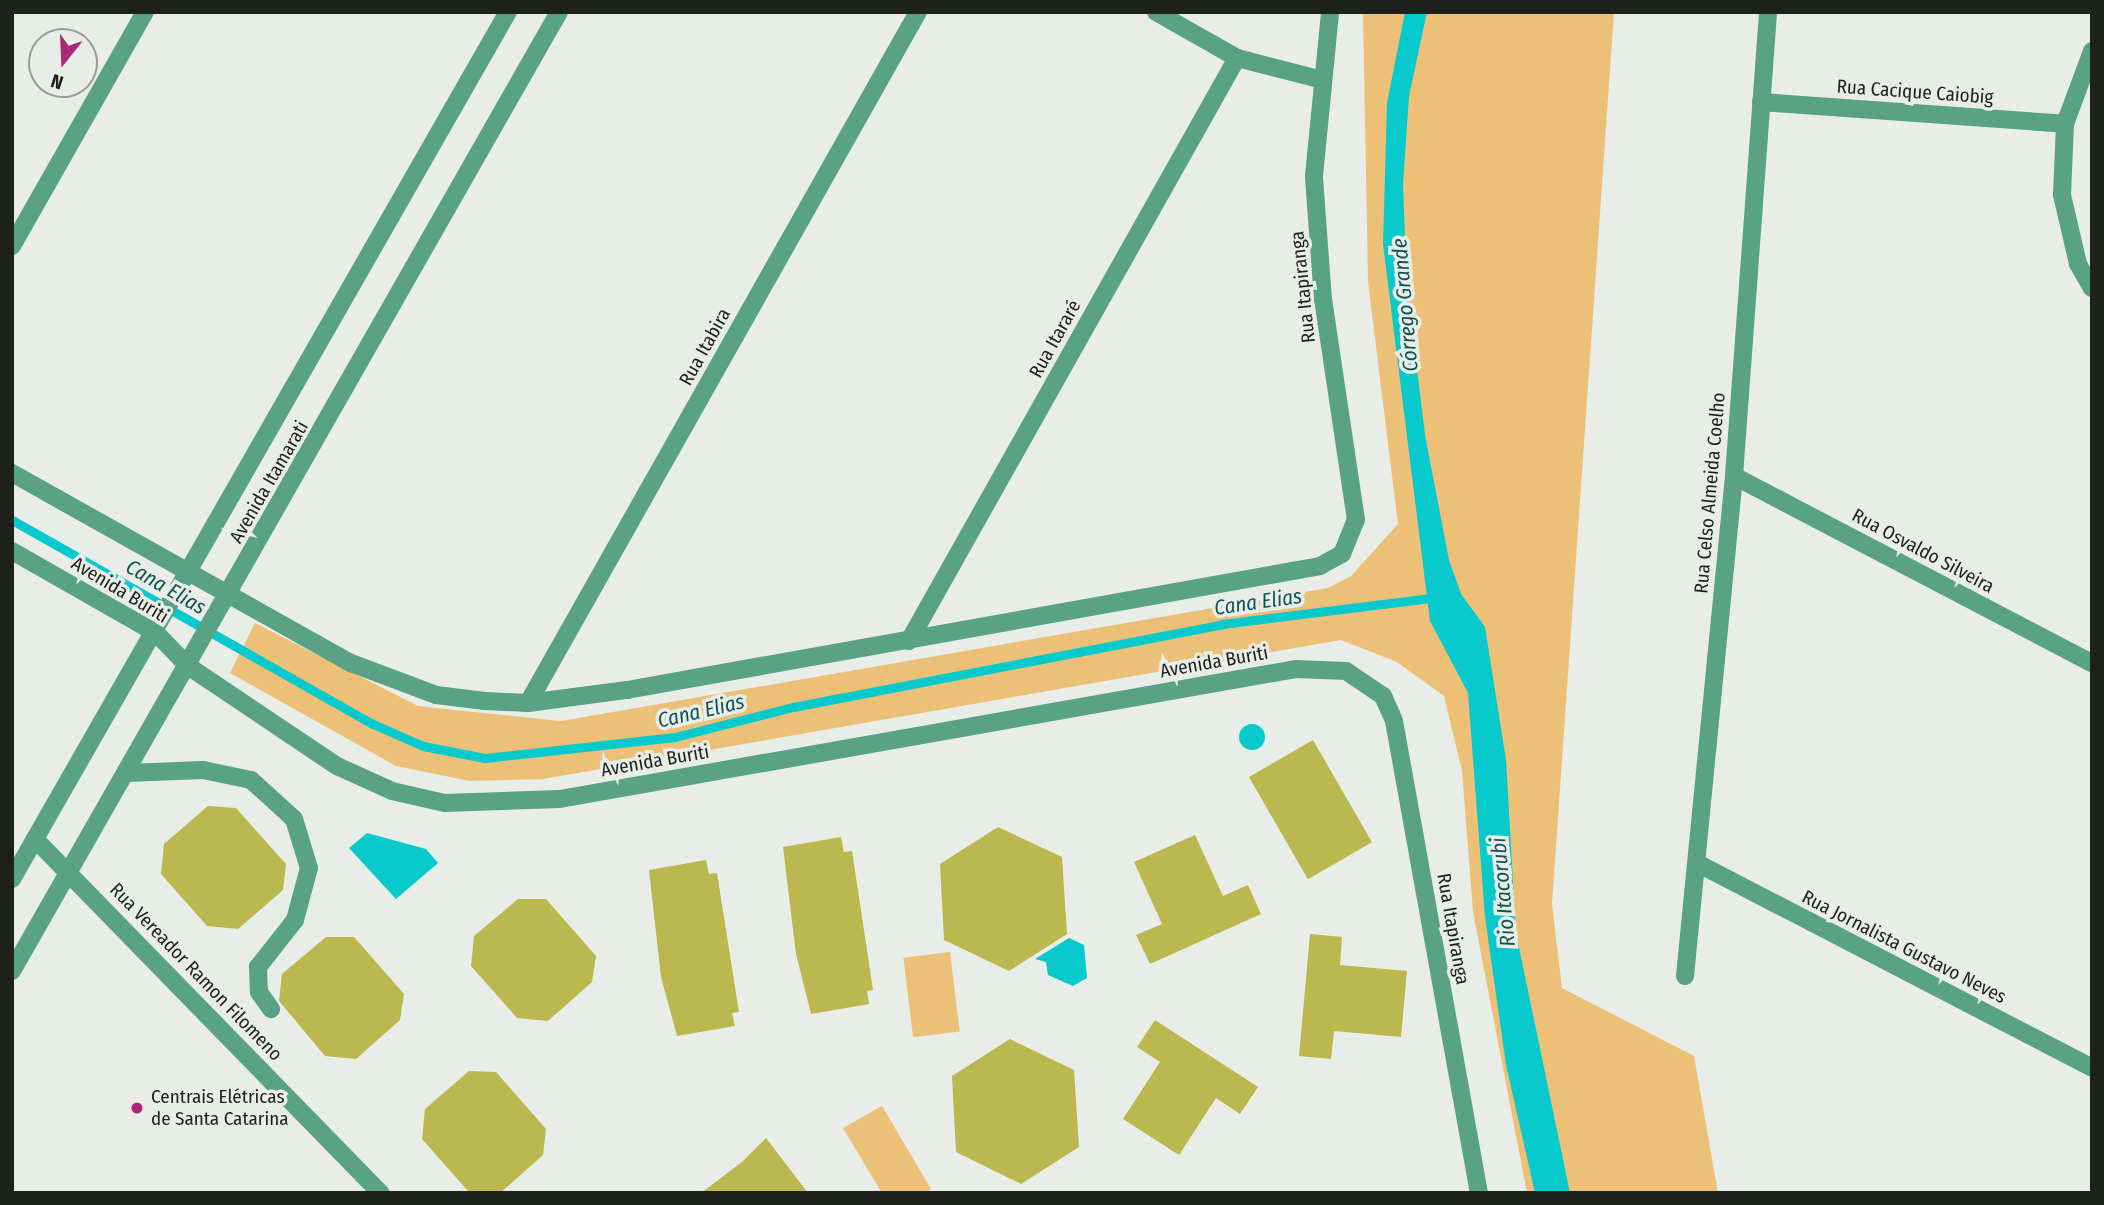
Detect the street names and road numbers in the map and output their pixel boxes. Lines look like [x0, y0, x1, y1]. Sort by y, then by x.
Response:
street label: Rua Cacique Caiobig [1836, 75, 1994, 109]
street label: Rua Itapiranga [1286, 230, 1320, 344]
street label: Rua Itararé [1024, 296, 1086, 382]
street label: Rua Itabira [675, 304, 735, 390]
street label: Rua Celso Almeida Coelho [1690, 392, 1730, 594]
street label: Avenida Itamarati [225, 417, 313, 547]
street label: Rua Osvaldo Silveira [1848, 504, 1998, 598]
street label: Avenida Buriti [67, 552, 173, 628]
street label: Avenida Buriti [1158, 641, 1270, 683]
street label: Avenida Buriti [599, 740, 711, 782]
street label: Rua Itapiranga [1432, 872, 1474, 986]
street label: Rua Vereador Ramon Filomeno [105, 878, 287, 1066]
street label: Rua Jornalista Gustavo Neves [1798, 885, 2010, 1009]

